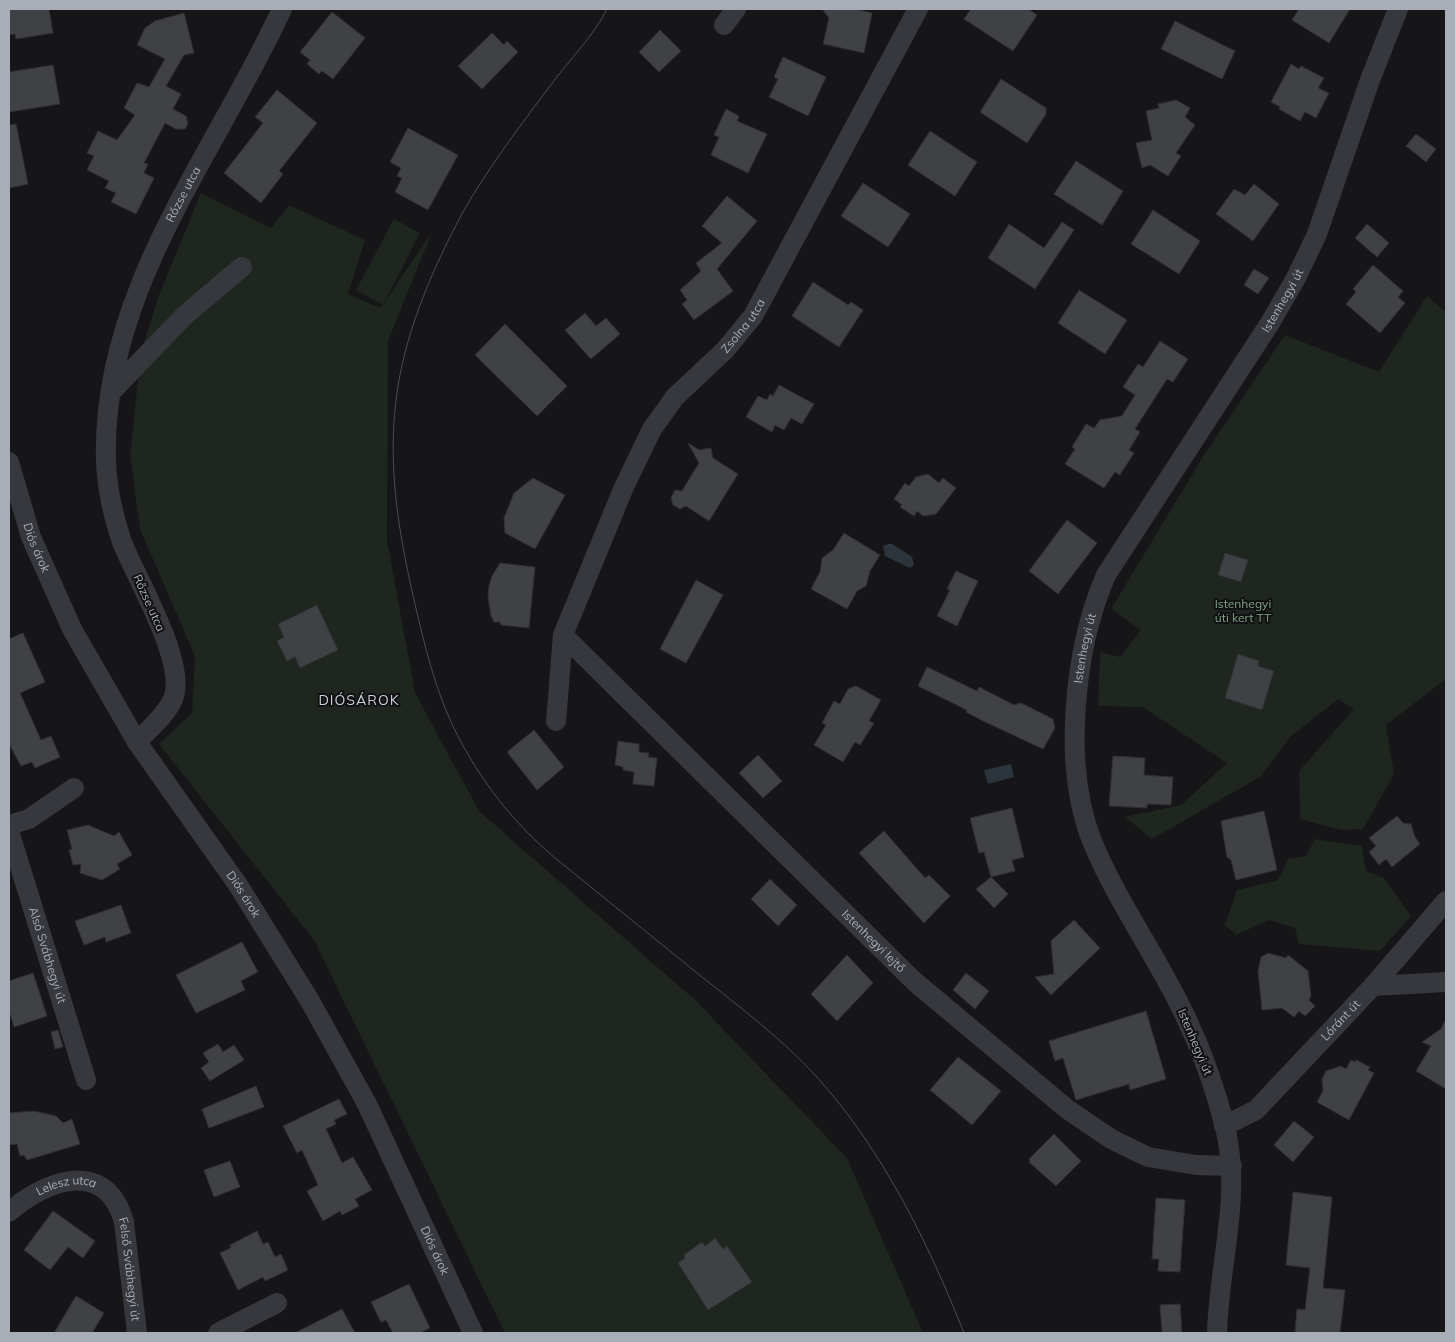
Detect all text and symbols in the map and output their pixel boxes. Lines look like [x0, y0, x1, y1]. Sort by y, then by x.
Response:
street label: Rőzse utca [162, 164, 204, 225]
street label: Istenhegyi út [1258, 266, 1306, 335]
street label: Zsolna utca [718, 296, 768, 356]
street label: Diós árok [20, 521, 54, 575]
street label: Rőzse utca [130, 572, 169, 634]
park label: Istenhegyi úti kert TT [1215, 596, 1272, 625]
street label: Istenhegyi út [1070, 611, 1099, 684]
district label: DIÓSÁROK [318, 691, 400, 709]
street label: Diós árok [223, 868, 265, 921]
street label: Alsó Svábhegyi út [26, 905, 70, 1005]
street label: Istenhegyi lejtő [839, 906, 909, 975]
street label: Lóránt út [1317, 997, 1363, 1044]
street label: Istenhegyi út [1175, 1006, 1216, 1077]
street label: Lelesz utca [33, 1172, 99, 1199]
street label: Felső Svábhegyi út [116, 1215, 144, 1322]
street label: Diós árok [417, 1223, 453, 1278]

